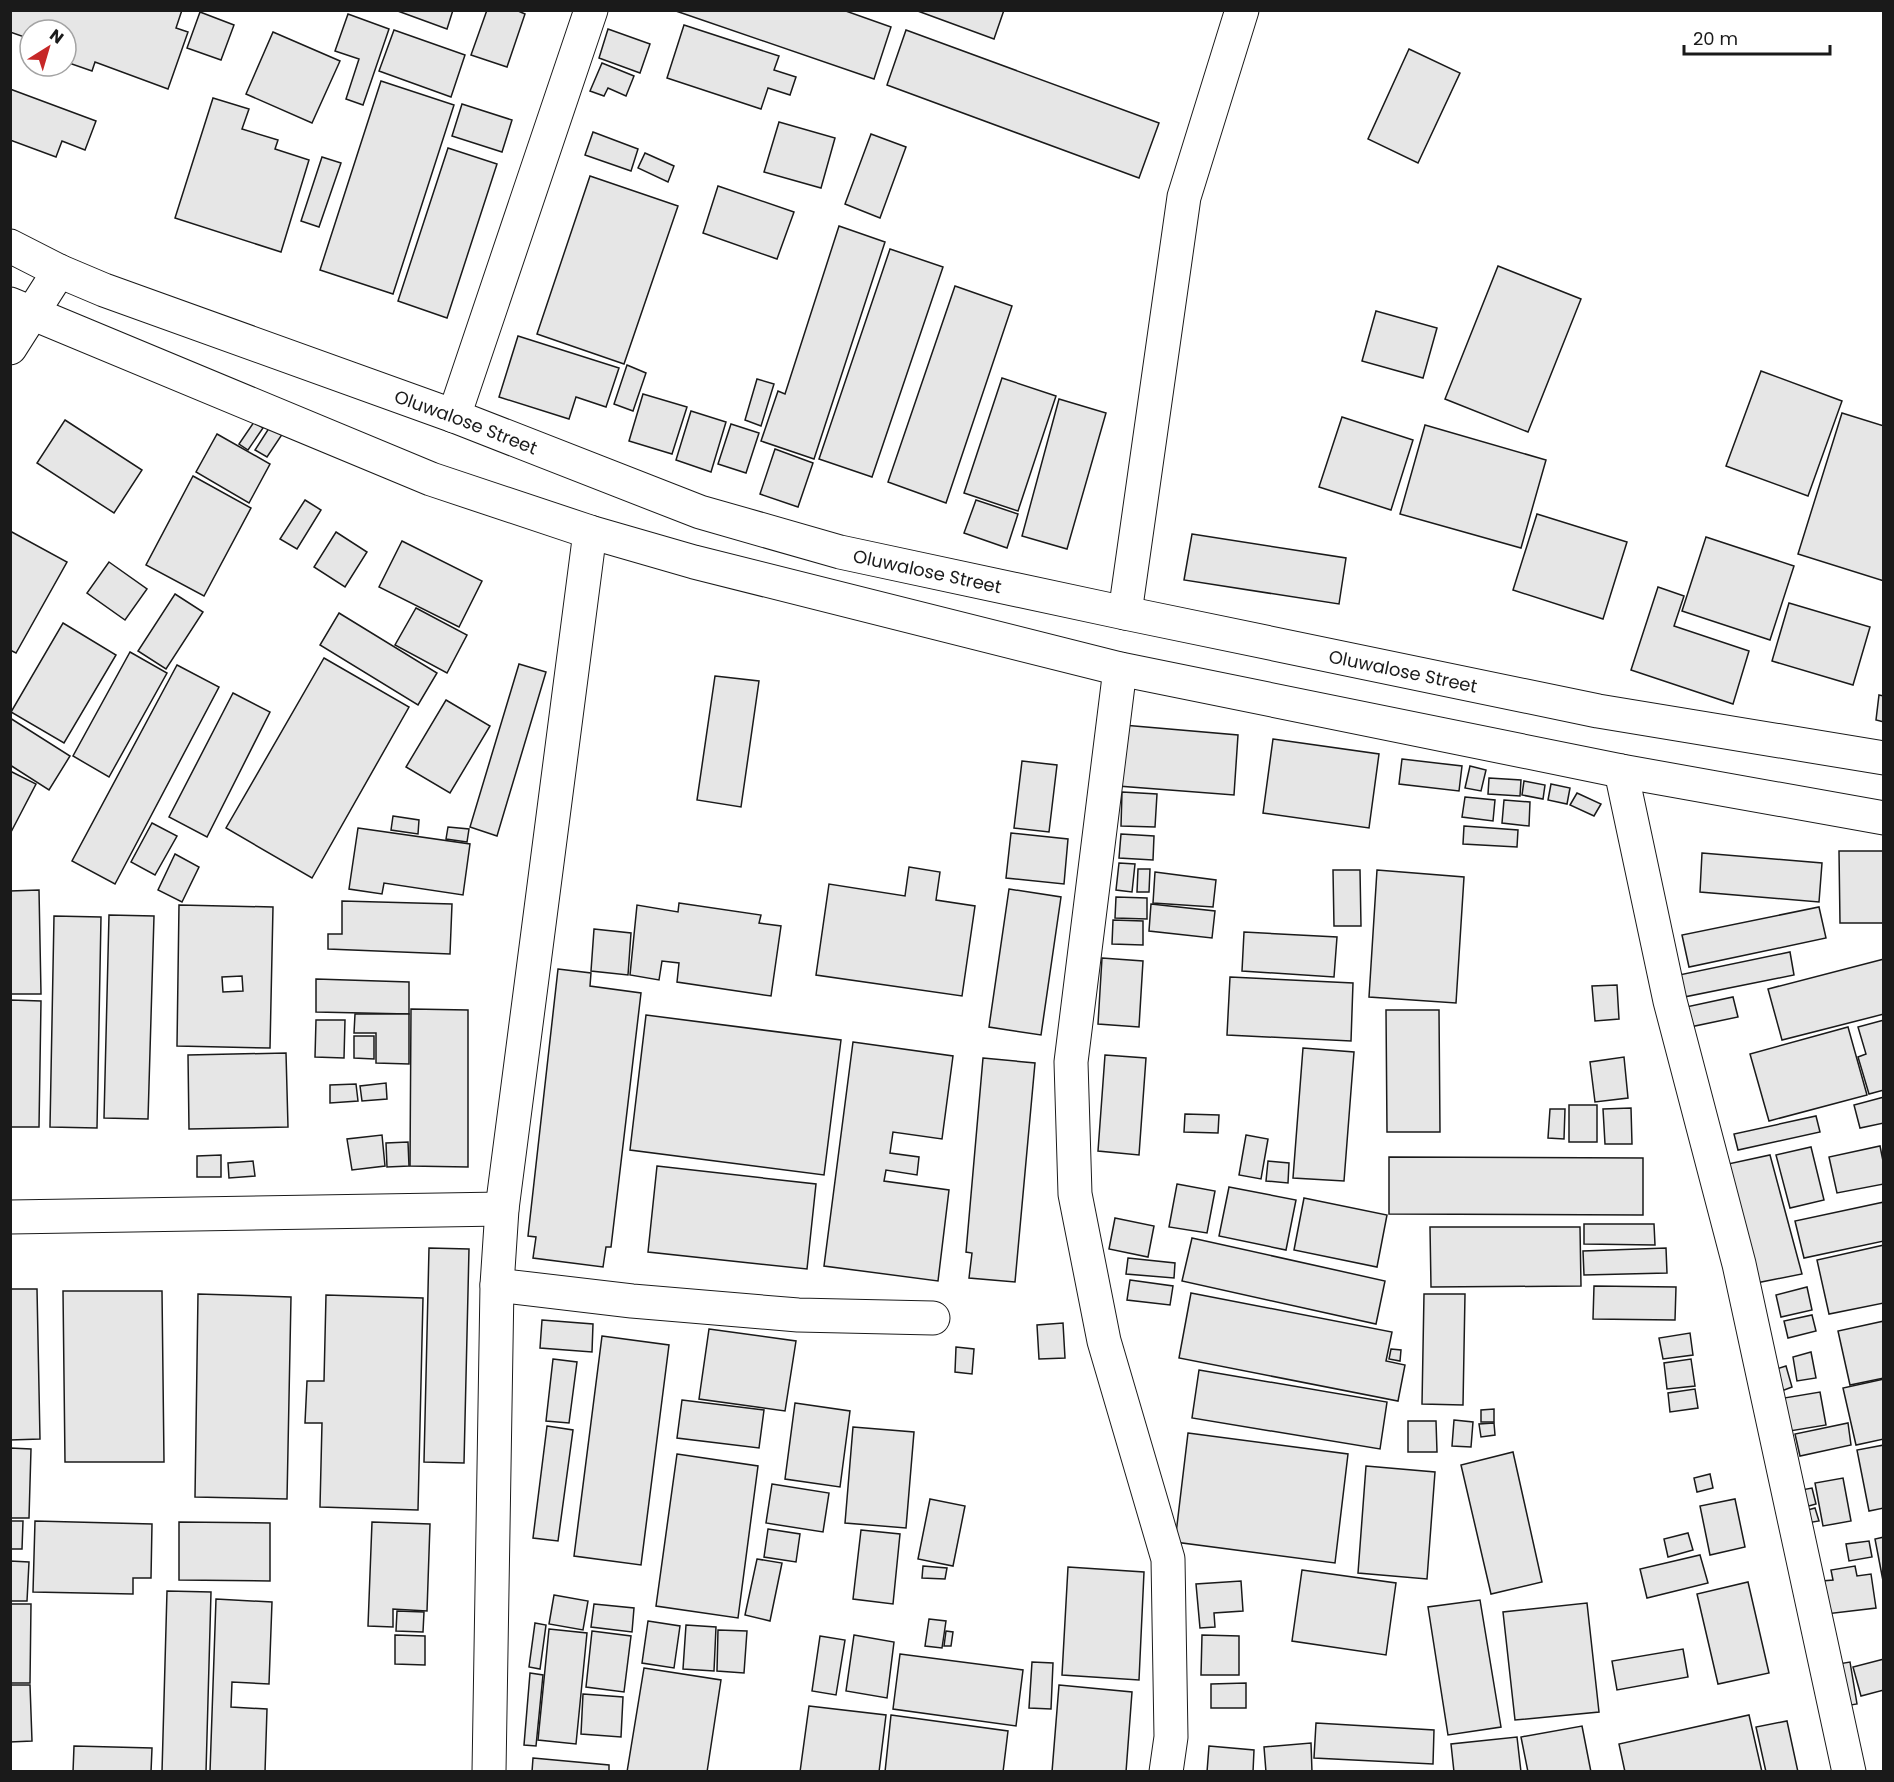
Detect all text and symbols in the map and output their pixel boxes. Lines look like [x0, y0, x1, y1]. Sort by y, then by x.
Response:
north arrow [18, 18, 78, 78]
scale bar [1684, 18, 1830, 56]
text: N [45, 24, 68, 49]
text: 20 m [1693, 26, 1738, 51]
street label: Oluwalose Street [391, 383, 541, 460]
street label: Oluwalose Street [851, 543, 1004, 599]
street label: Oluwalose Street [1327, 643, 1480, 698]

